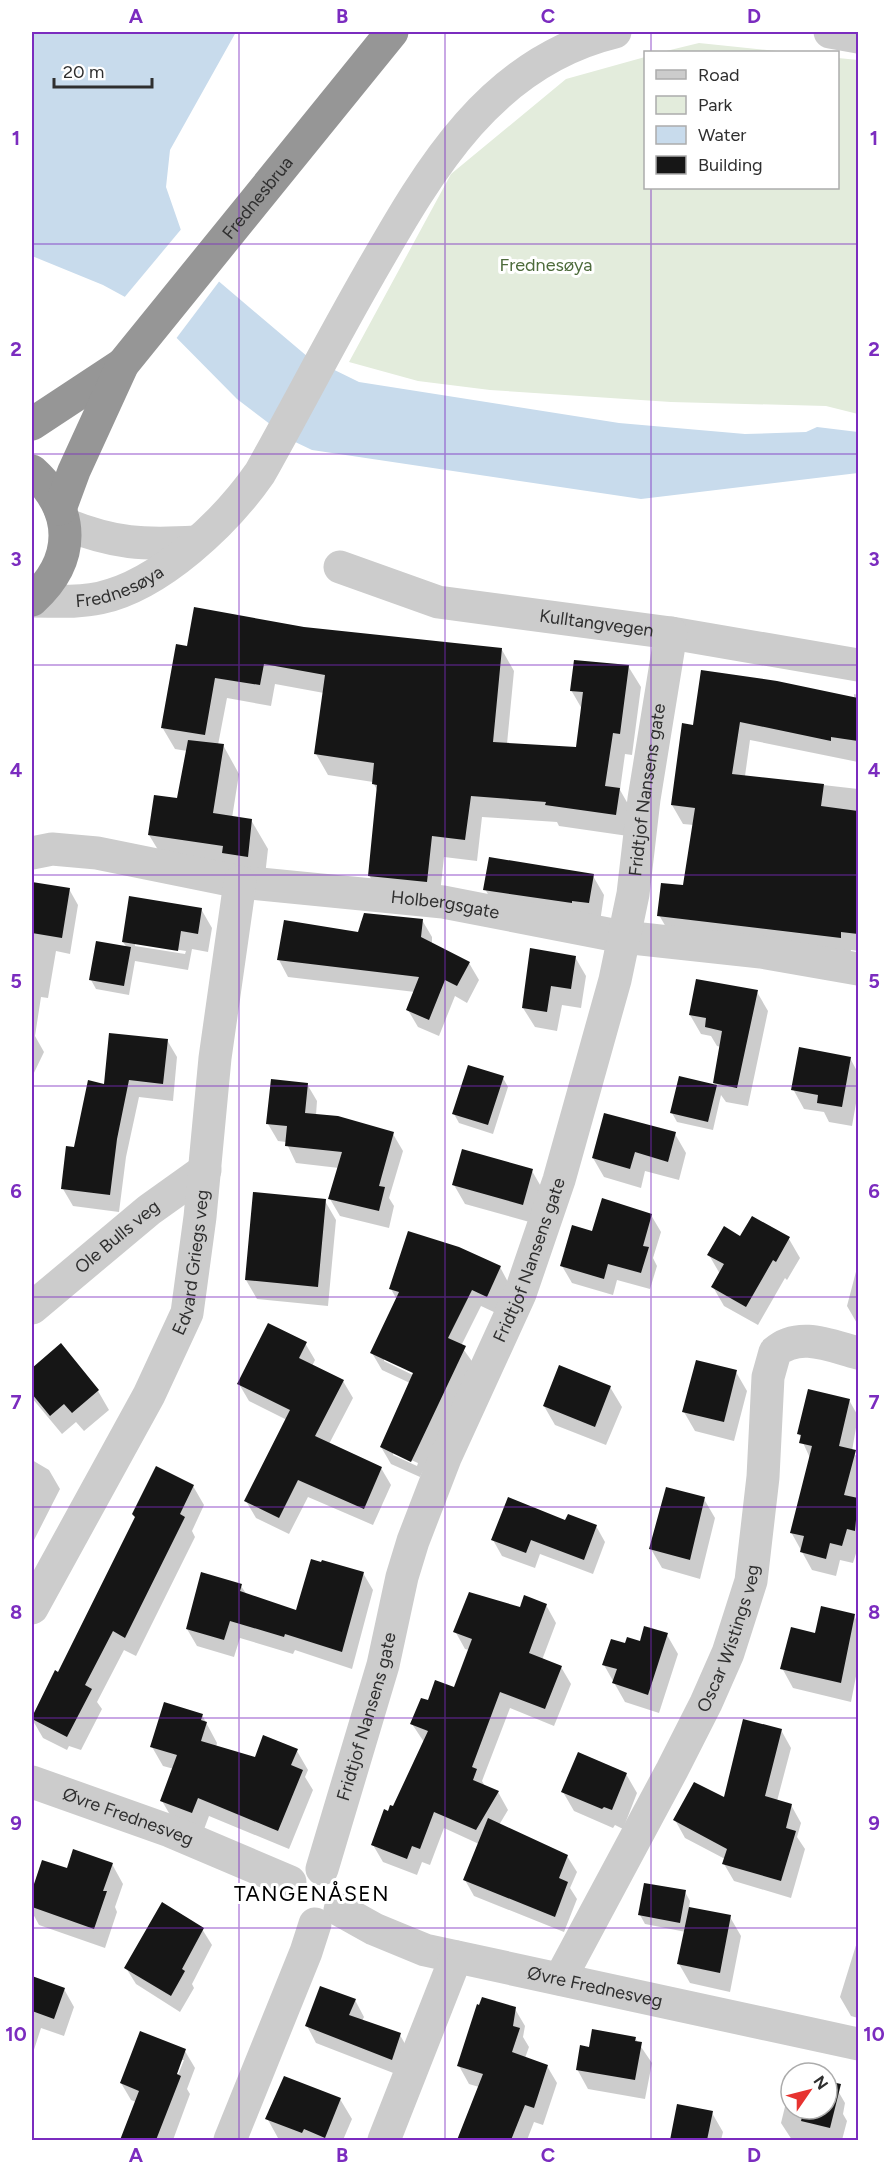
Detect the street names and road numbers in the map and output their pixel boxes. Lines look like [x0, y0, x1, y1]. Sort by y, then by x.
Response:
street label: Frednesbrua [218, 152, 298, 244]
street label: Frednesøya [75, 561, 168, 612]
street label: Kulltangvegen [538, 605, 655, 642]
street label: Fridtjof Nansens gate [624, 702, 670, 877]
street label: Holbergsgate [390, 886, 502, 924]
street label: Fridtjof Nansens gate [488, 1175, 570, 1346]
street label: Edvard Griegs veg [167, 1189, 214, 1339]
street label: Ole Bulls veg [70, 1195, 164, 1278]
street label: Oscar Wistings veg [692, 1563, 764, 1716]
street label: Fridtjof Nansens gate [332, 1630, 401, 1803]
street label: Øvre Frednesveg [60, 1783, 197, 1851]
street label: Øvre Frednesveg [525, 1962, 665, 2012]

